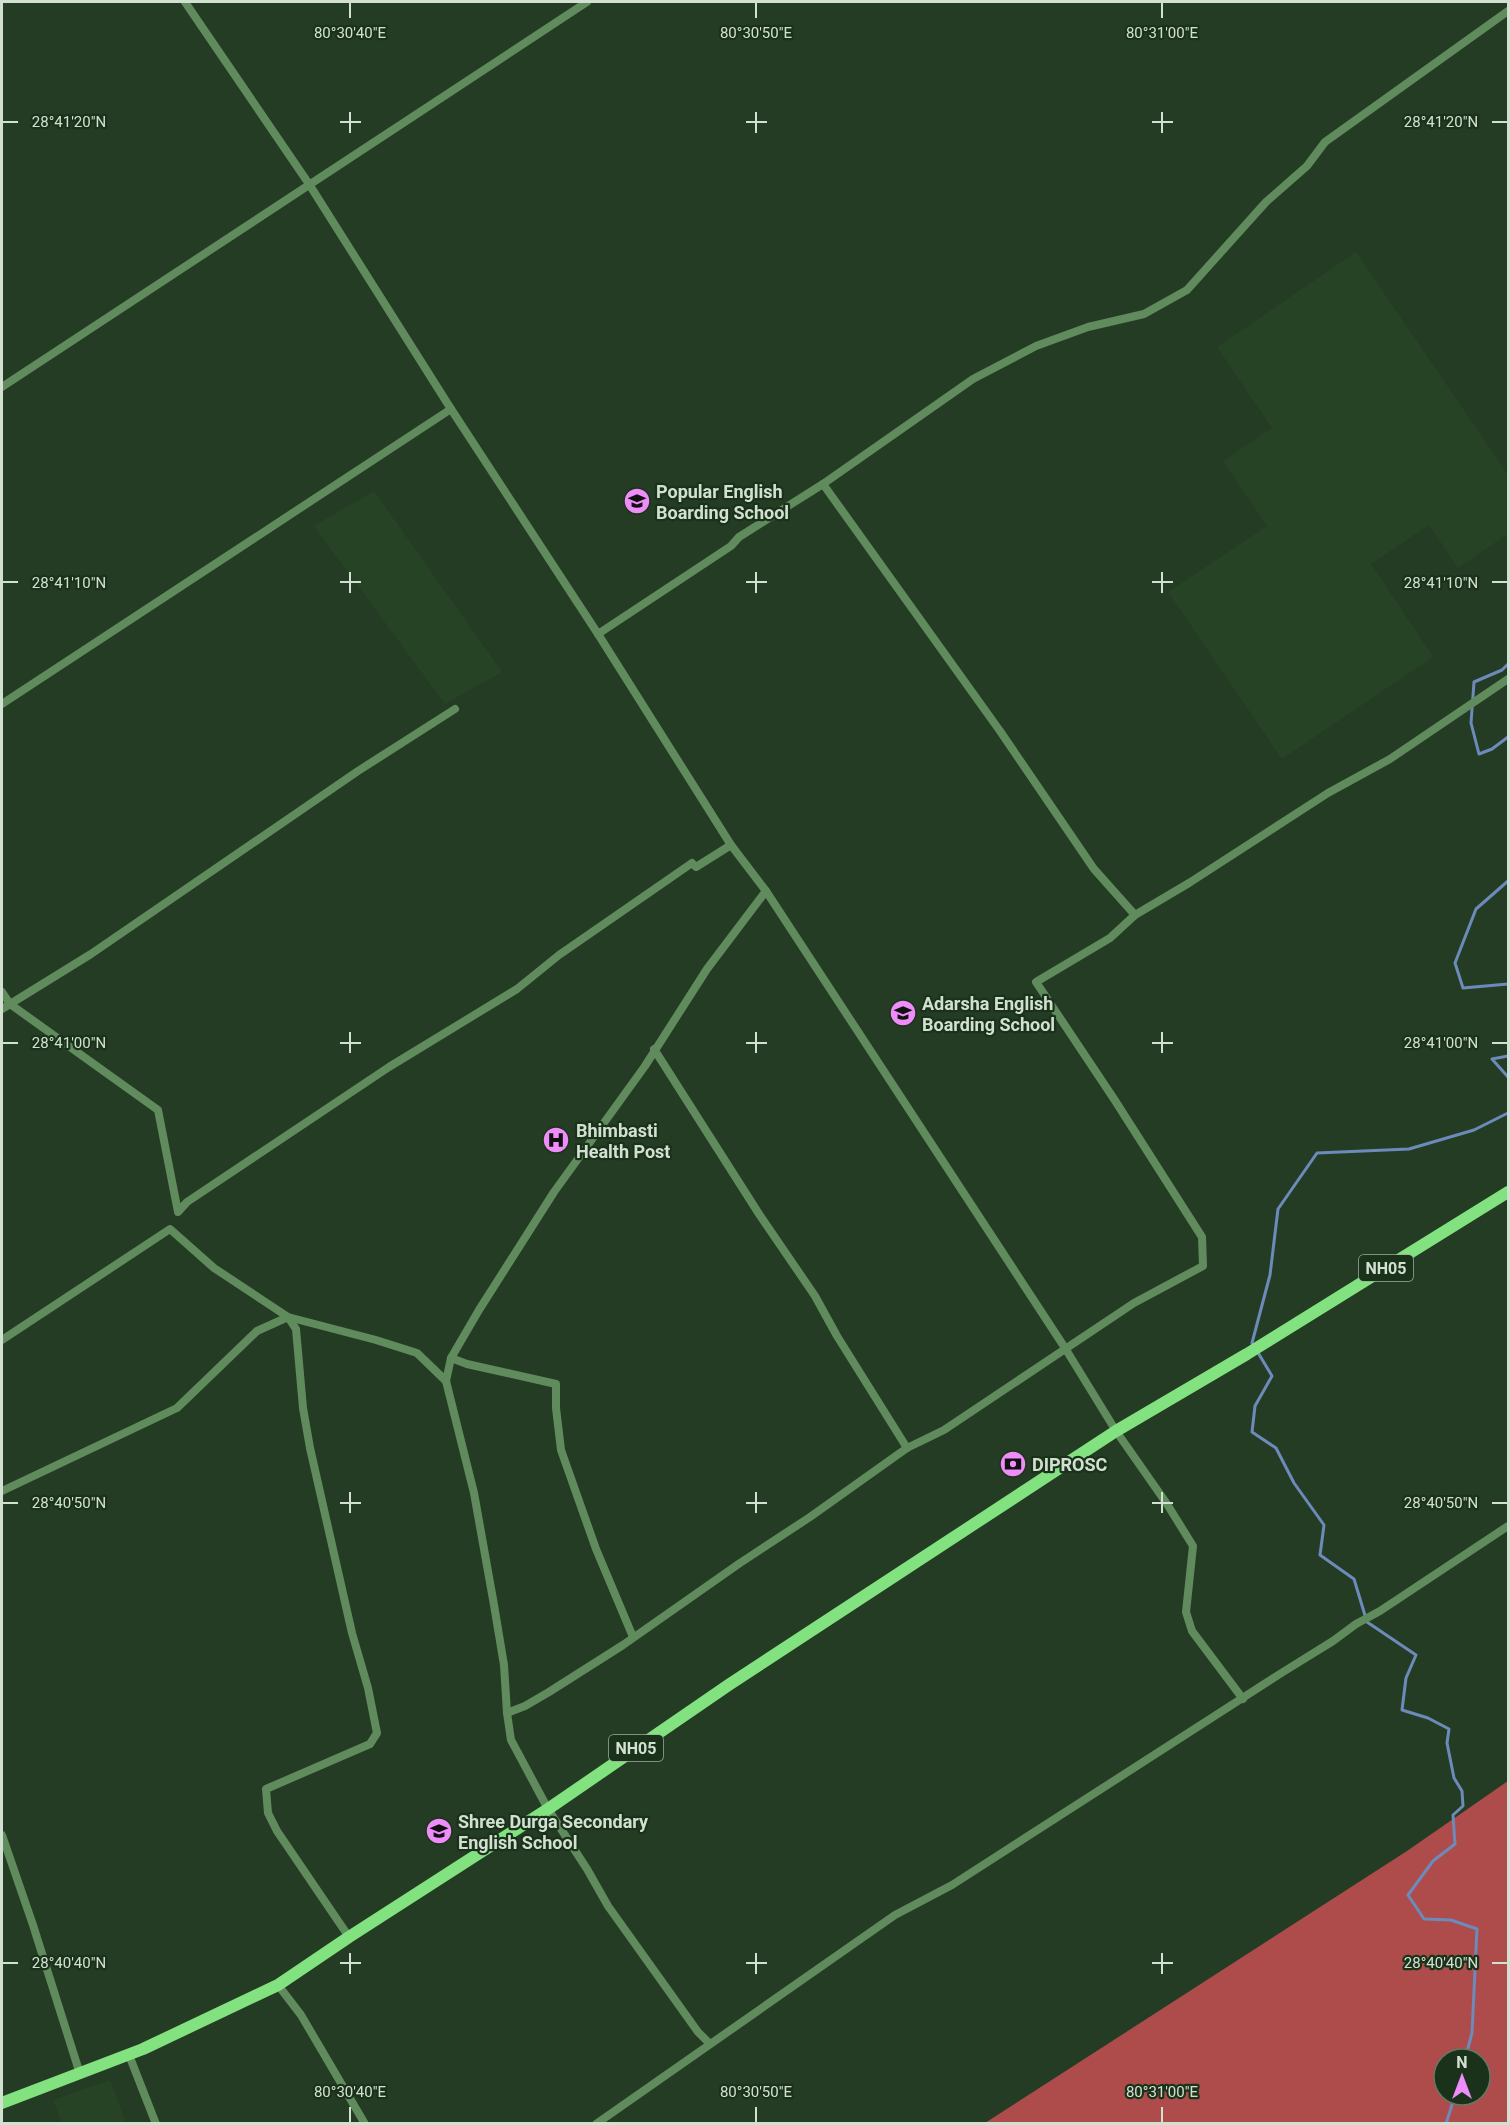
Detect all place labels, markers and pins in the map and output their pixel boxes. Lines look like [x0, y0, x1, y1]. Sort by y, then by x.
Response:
place label: Popular English Boarding School [656, 481, 789, 523]
school or university icon: Popular English Boarding School [622, 486, 652, 516]
place label: Adarsha English Boarding School [922, 993, 1055, 1035]
school or university icon: Adarsha English Boarding School [888, 998, 918, 1028]
place label: Bhimbasti Health Post [576, 1120, 670, 1162]
hospital icon: Bhimbasti Health Post [541, 1125, 571, 1155]
bank icon: DIPROSC [998, 1449, 1028, 1479]
place label: DIPROSC [1032, 1454, 1108, 1475]
place label: Shree Durga Secondary English School [458, 1811, 649, 1853]
school or university icon: Shree Durga Secondary English School [424, 1816, 454, 1846]

